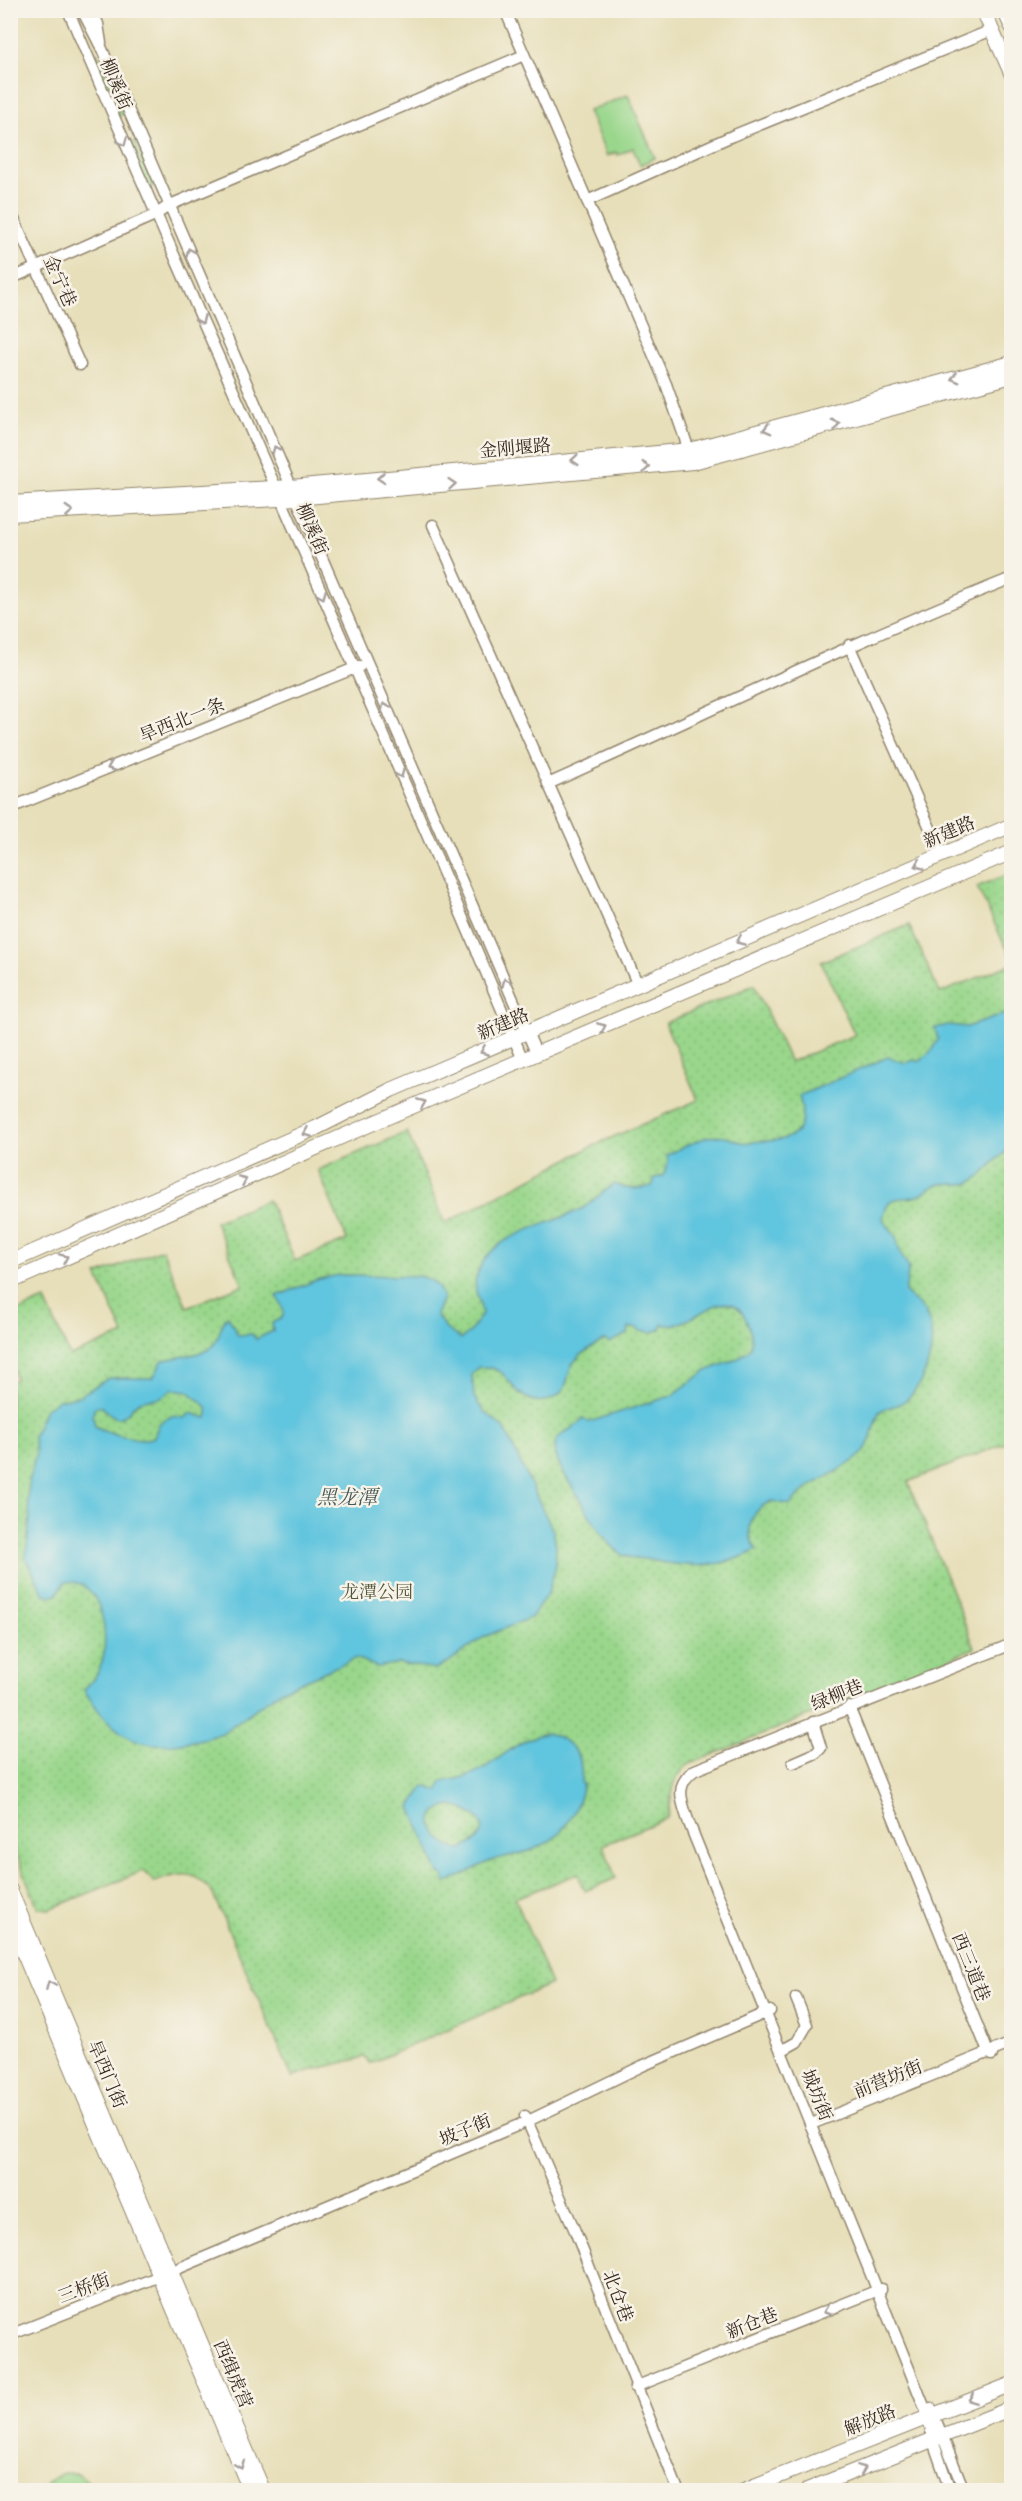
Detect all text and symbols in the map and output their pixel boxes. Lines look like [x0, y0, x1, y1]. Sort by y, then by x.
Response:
street label: 柳溪街 [93, 55, 137, 114]
one-way arrow [116, 136, 128, 147]
one-way arrow [185, 247, 197, 258]
street label: 金宁巷 [36, 252, 81, 311]
one-way arrow [194, 314, 206, 325]
one-way arrow [950, 370, 960, 383]
one-way arrow [831, 418, 841, 431]
one-way arrow [762, 421, 772, 434]
street label: 金刚堰路 [478, 434, 552, 465]
one-way arrow [271, 446, 283, 457]
one-way arrow [570, 453, 580, 466]
one-way arrow [642, 461, 651, 474]
one-way arrow [376, 471, 385, 484]
one-way arrow [447, 478, 456, 491]
street label: 柳溪街 [289, 500, 333, 559]
one-way arrow [64, 505, 73, 518]
one-way arrow [315, 589, 327, 600]
street label: 旱西北一条 [136, 693, 229, 750]
one-way arrow [381, 702, 393, 713]
one-way arrow [106, 760, 117, 772]
one-way arrow [393, 768, 405, 779]
street label: 新建路 [920, 811, 979, 855]
one-way arrow [915, 857, 926, 869]
one-way arrow [735, 934, 746, 946]
one-way arrow [501, 977, 513, 988]
street label: 新建路 [474, 1003, 533, 1047]
one-way arrow [595, 1022, 606, 1034]
one-way arrow [479, 1044, 490, 1056]
one-way arrow [415, 1098, 426, 1110]
one-way arrow [302, 1125, 313, 1137]
one-way arrow [236, 1175, 247, 1187]
one-way arrow [58, 1254, 69, 1266]
water label: 黑龙潭 [317, 1485, 380, 1513]
park label: 龙潭公园 [341, 1581, 413, 1606]
street label: 绿柳巷 [808, 1675, 867, 1718]
street label: 西三道巷 [945, 1930, 995, 2006]
one-way arrow [46, 1981, 58, 1992]
street label: 旱西门街 [80, 2037, 131, 2113]
street label: 前营坊街 [851, 2055, 927, 2105]
street label: 城坊街 [794, 2066, 837, 2125]
street label: 坡子街 [436, 2109, 495, 2153]
street label: 北仓巷 [595, 2267, 638, 2326]
street label: 三桥街 [55, 2268, 114, 2311]
street label: 新仓巷 [723, 2303, 782, 2346]
one-way arrow [822, 2304, 833, 2316]
street label: 西缉虎营 [206, 2337, 257, 2413]
one-way arrow [968, 2391, 978, 2404]
street label: 解放路 [841, 2400, 900, 2443]
one-way arrow [233, 2459, 245, 2470]
one-way arrow [856, 2464, 867, 2476]

